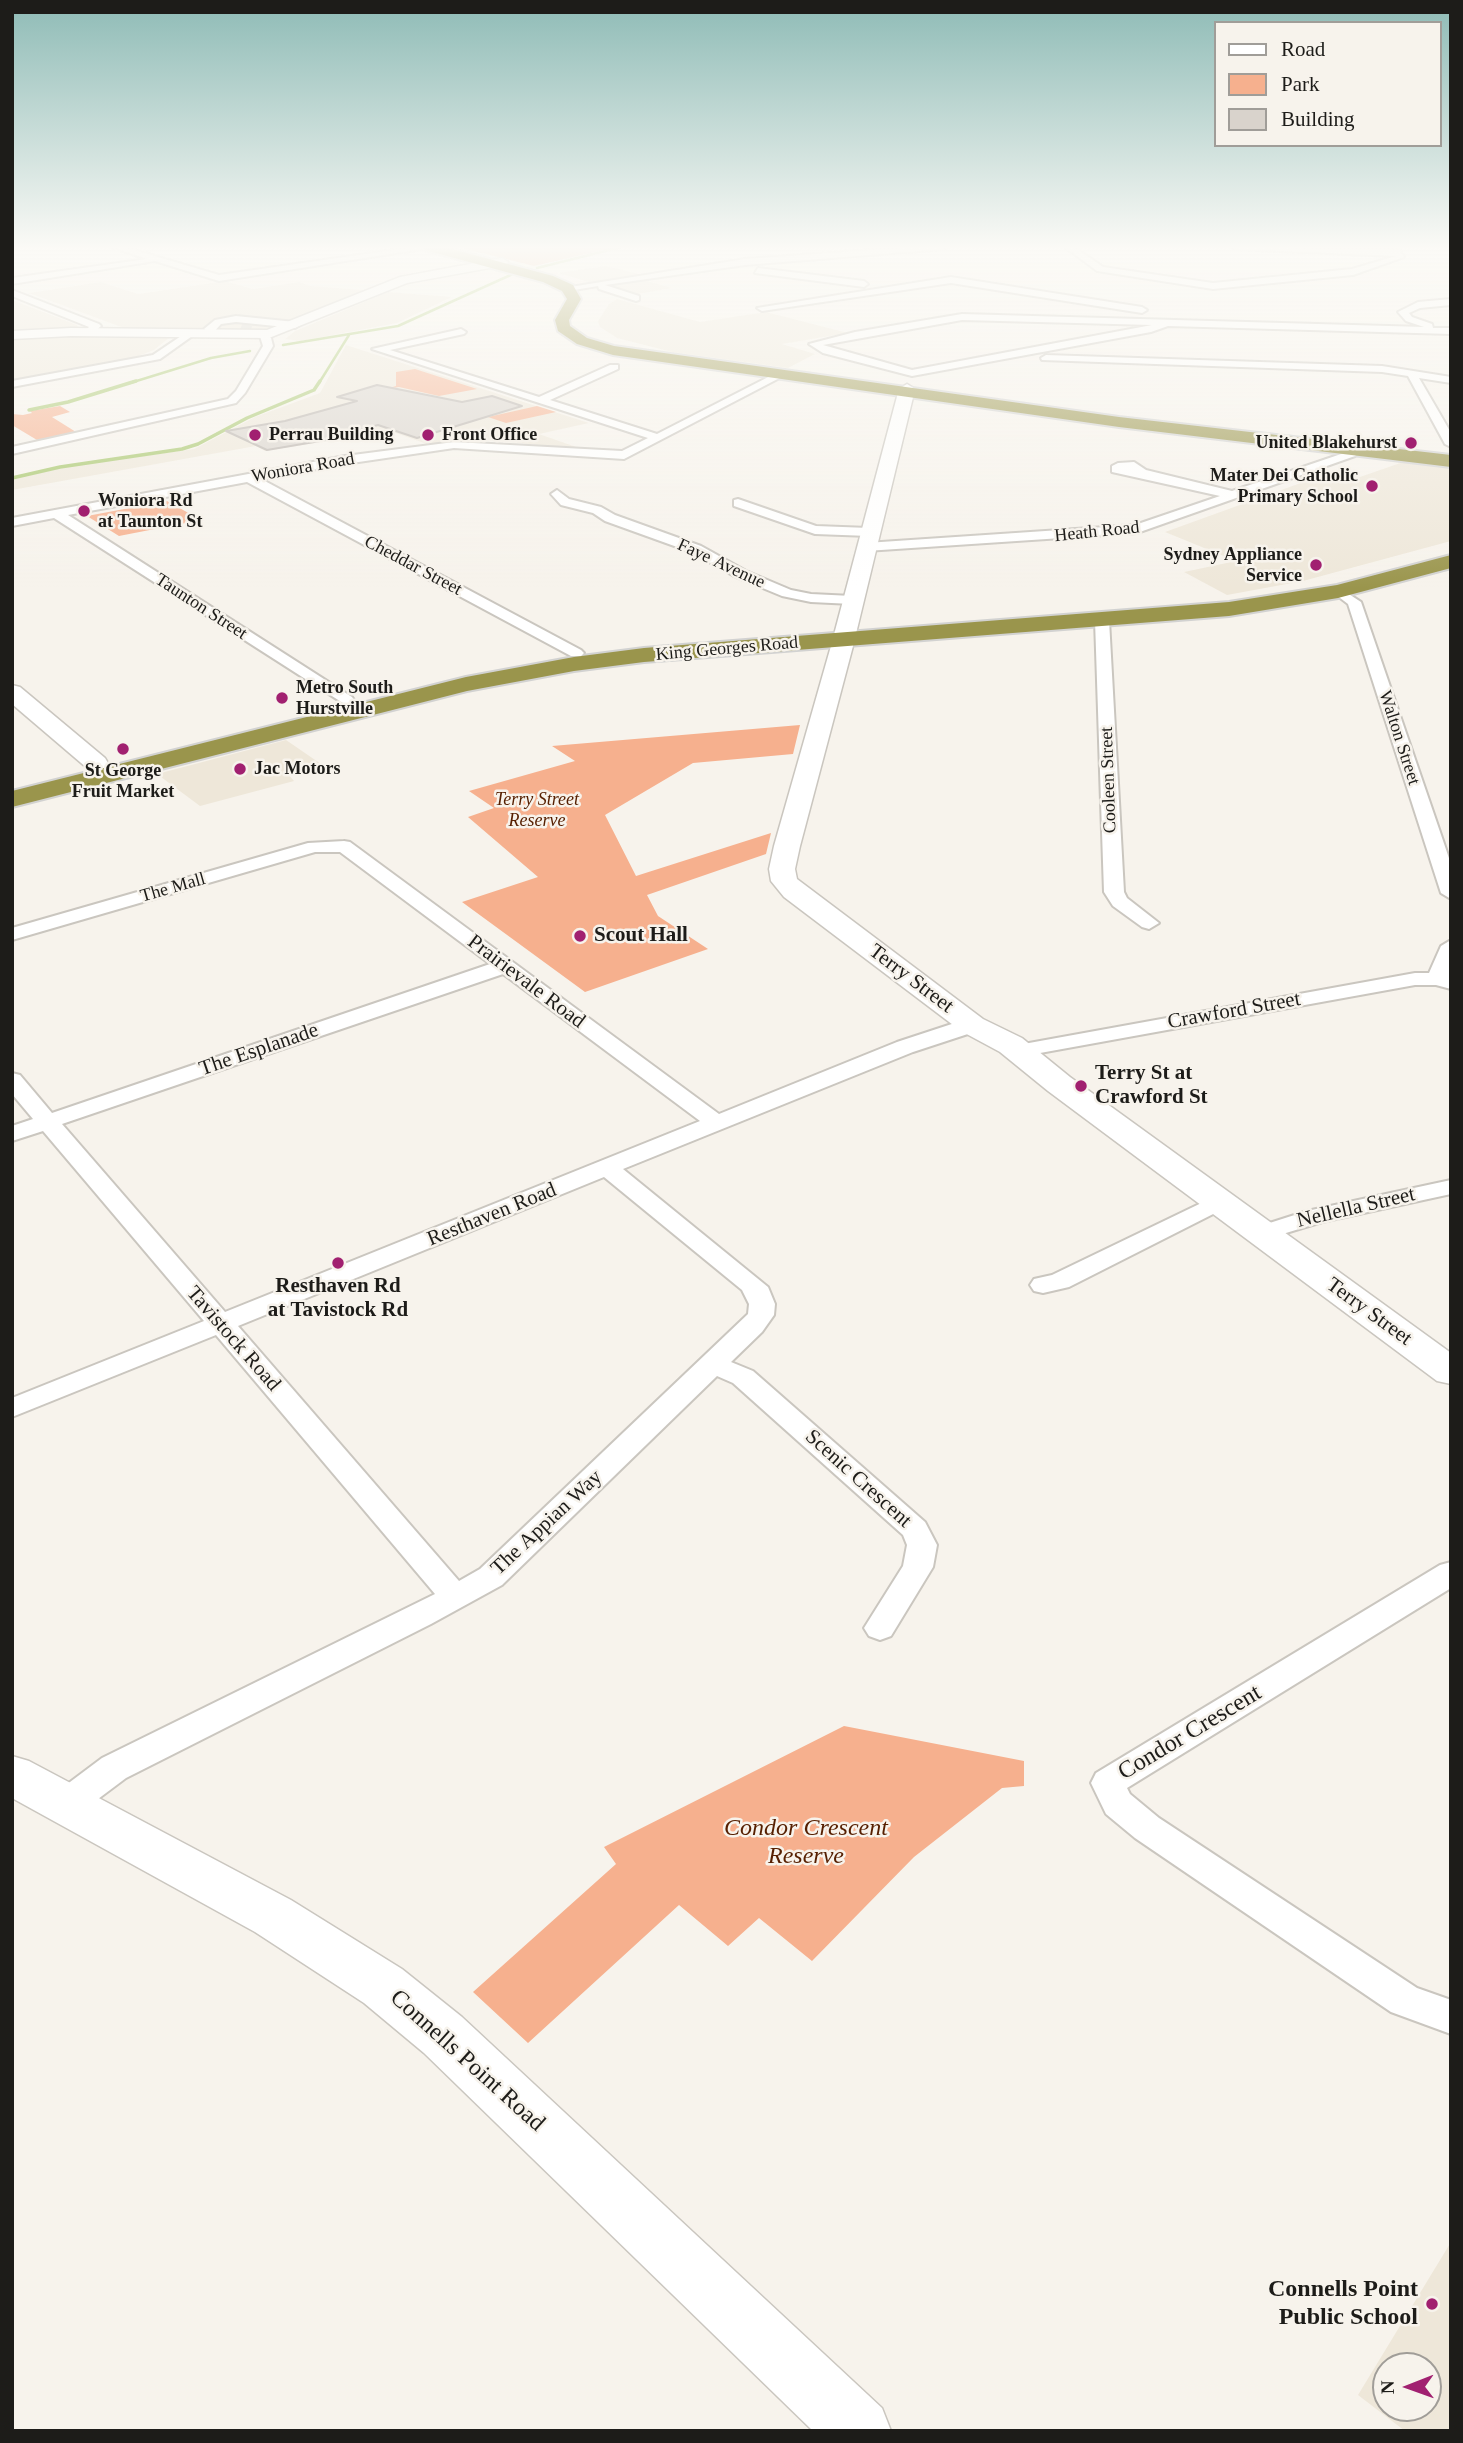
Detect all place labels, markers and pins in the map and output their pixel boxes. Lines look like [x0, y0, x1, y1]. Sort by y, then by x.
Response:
place label: Perrau Building [269, 424, 394, 446]
place label: Front Office [442, 424, 537, 446]
marker: Perrau Building [247, 427, 263, 443]
marker: Front Office [420, 427, 436, 443]
place label: United Blakehurst [1255, 432, 1397, 454]
marker: United Blakehurst [1403, 435, 1419, 451]
place label: Mater Dei Catholic Primary School [1210, 465, 1358, 508]
marker: Mater Dei Catholic Primary School [1364, 478, 1380, 494]
place label: Woniora Rd at Taunton St [98, 490, 202, 532]
marker: Woniora Rd at Taunton St [76, 503, 92, 519]
place label: Sydney Appliance Service [1163, 544, 1302, 586]
marker: Sydney Appliance Service [1308, 557, 1324, 573]
place label: Metro South Hurstville [296, 677, 393, 720]
marker: Metro South Hurstville [274, 690, 290, 706]
marker: St George Fruit Market [115, 741, 131, 757]
place label: Jac Motors [254, 758, 340, 780]
place label: St George Fruit Market [72, 760, 174, 802]
marker: Jac Motors [232, 761, 248, 777]
place label: Scout Hall [594, 923, 688, 949]
marker: Scout Hall [572, 928, 588, 944]
place label: Terry St at Crawford St [1095, 1061, 1208, 1111]
marker: Terry St at Crawford St [1073, 1078, 1089, 1094]
marker: Resthaven Rd at Tavistock Rd [330, 1255, 346, 1271]
place label: Resthaven Rd at Tavistock Rd [268, 1274, 408, 1324]
place label: Connells Point Public School [1268, 2276, 1418, 2332]
marker: Connells Point Public School [1424, 2296, 1440, 2312]

